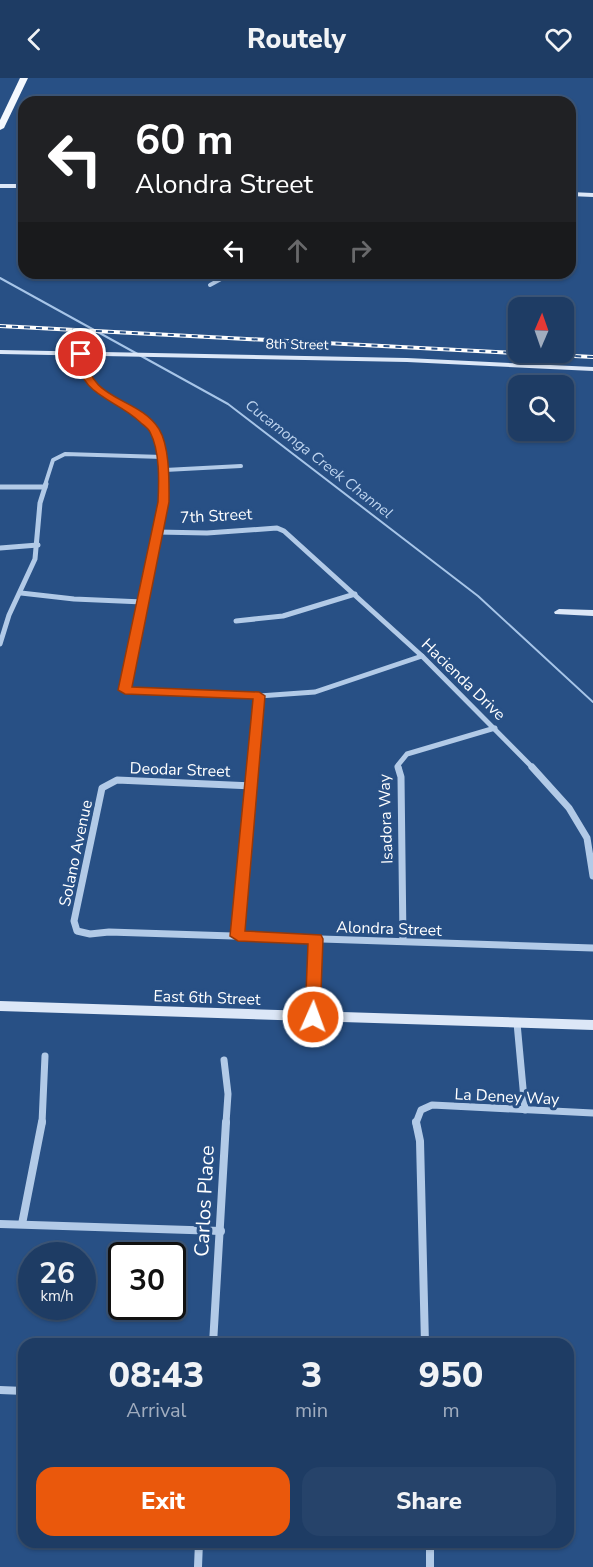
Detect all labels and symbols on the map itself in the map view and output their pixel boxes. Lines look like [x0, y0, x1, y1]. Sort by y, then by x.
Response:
north arrow [508, 297, 574, 363]
pin [55, 328, 106, 379]
street label: 8th Street [265, 334, 329, 355]
water label: Cucamonga Creek Channel [241, 395, 397, 523]
street label: 7th Street [179, 503, 253, 529]
street label: Hacienda Drive [416, 634, 510, 726]
street label: Deodar Street [129, 757, 231, 783]
street label: Isadora Way [373, 773, 399, 864]
street label: Solano Avenue [54, 798, 98, 909]
street label: Alondra Street [336, 916, 442, 942]
street label: East 6th Street [153, 985, 261, 1011]
position arrow [281, 985, 345, 1049]
street label: La Deney Way [454, 1083, 561, 1111]
street label: Carlos Place [188, 1145, 221, 1257]
speed limit sign: 30 [108, 1242, 186, 1320]

